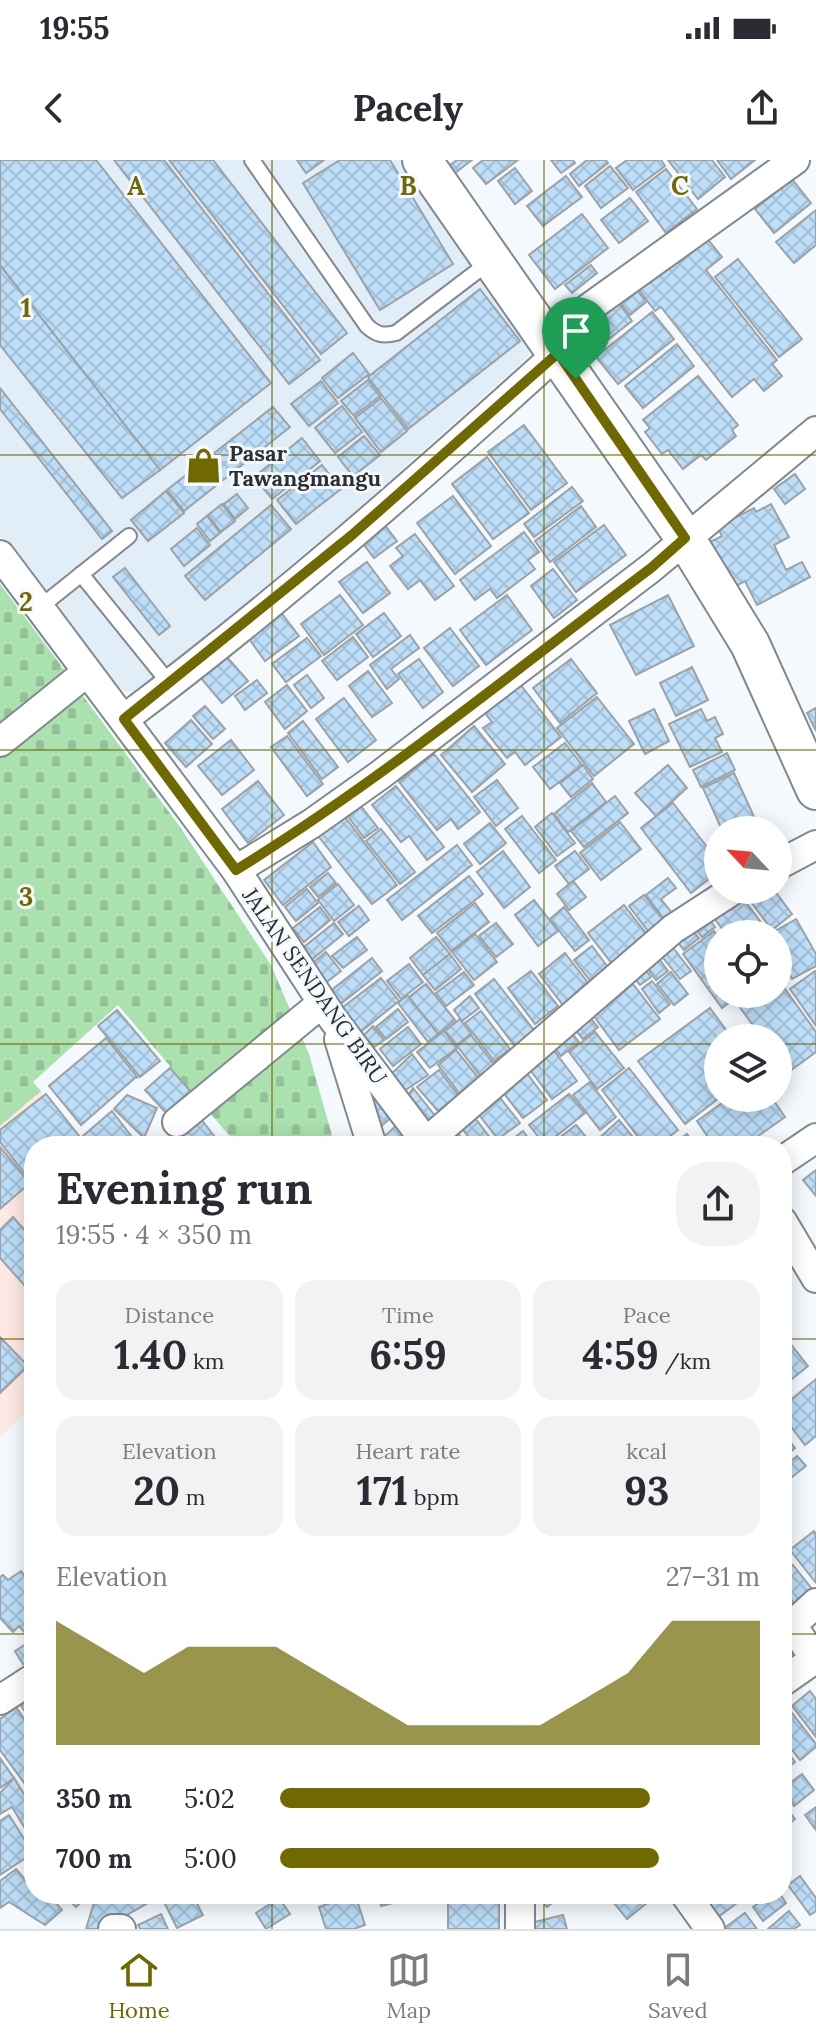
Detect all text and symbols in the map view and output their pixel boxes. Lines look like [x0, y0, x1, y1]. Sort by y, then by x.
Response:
text: 19:55 [40, 9, 109, 47]
text: Pacely [353, 85, 463, 131]
icon: back [32, 86, 76, 130]
icon: share [740, 86, 784, 130]
text: A [127, 169, 145, 202]
text: B [399, 169, 417, 202]
text: C [671, 169, 689, 202]
text: 1 [21, 291, 31, 324]
pin [542, 297, 610, 379]
icon: arrive [554, 309, 598, 353]
place label: Pasar Tawangmangu [229, 439, 381, 492]
shop icon: Pasar Tawangmangu [184, 447, 222, 485]
text: 2 [19, 585, 33, 618]
north arrow [704, 816, 792, 904]
map controls [704, 816, 792, 1112]
text: 3 [19, 880, 33, 913]
street label: JALAN SENDANG BIRU [236, 881, 394, 1090]
button: locate [704, 920, 792, 1008]
button: layers [704, 1024, 792, 1112]
text: Evening run [56, 1160, 313, 1216]
button: share [676, 1162, 760, 1246]
text: 19:55 · 4 × 350 m [56, 1218, 252, 1251]
text: Distance [125, 1301, 214, 1329]
text: Time [382, 1301, 434, 1329]
text: Pace [623, 1301, 671, 1329]
text: 1.40 [114, 1329, 187, 1380]
text: 6:59 [369, 1329, 447, 1380]
text: 4:59 [582, 1329, 659, 1380]
text: km [187, 1347, 224, 1375]
text: /km [659, 1347, 711, 1375]
text: Elevation [122, 1437, 217, 1465]
text: Heart rate [356, 1437, 460, 1465]
text: kcal [626, 1437, 667, 1465]
text: 20 [133, 1465, 180, 1516]
text: 171 [357, 1465, 408, 1516]
text: 93 [624, 1465, 669, 1516]
text: m [180, 1483, 205, 1511]
text: bpm [408, 1483, 459, 1511]
text: Elevation [56, 1560, 168, 1593]
text: 27–31 m [666, 1560, 760, 1593]
text: 350 m [56, 1782, 132, 1815]
text: 5:02 [184, 1782, 235, 1815]
text: 700 m [56, 1842, 132, 1875]
text: 5:00 [184, 1842, 237, 1875]
tab: Home [108, 1948, 170, 2024]
tab: Map [386, 1948, 431, 2024]
tab: Saved [648, 1948, 708, 2024]

